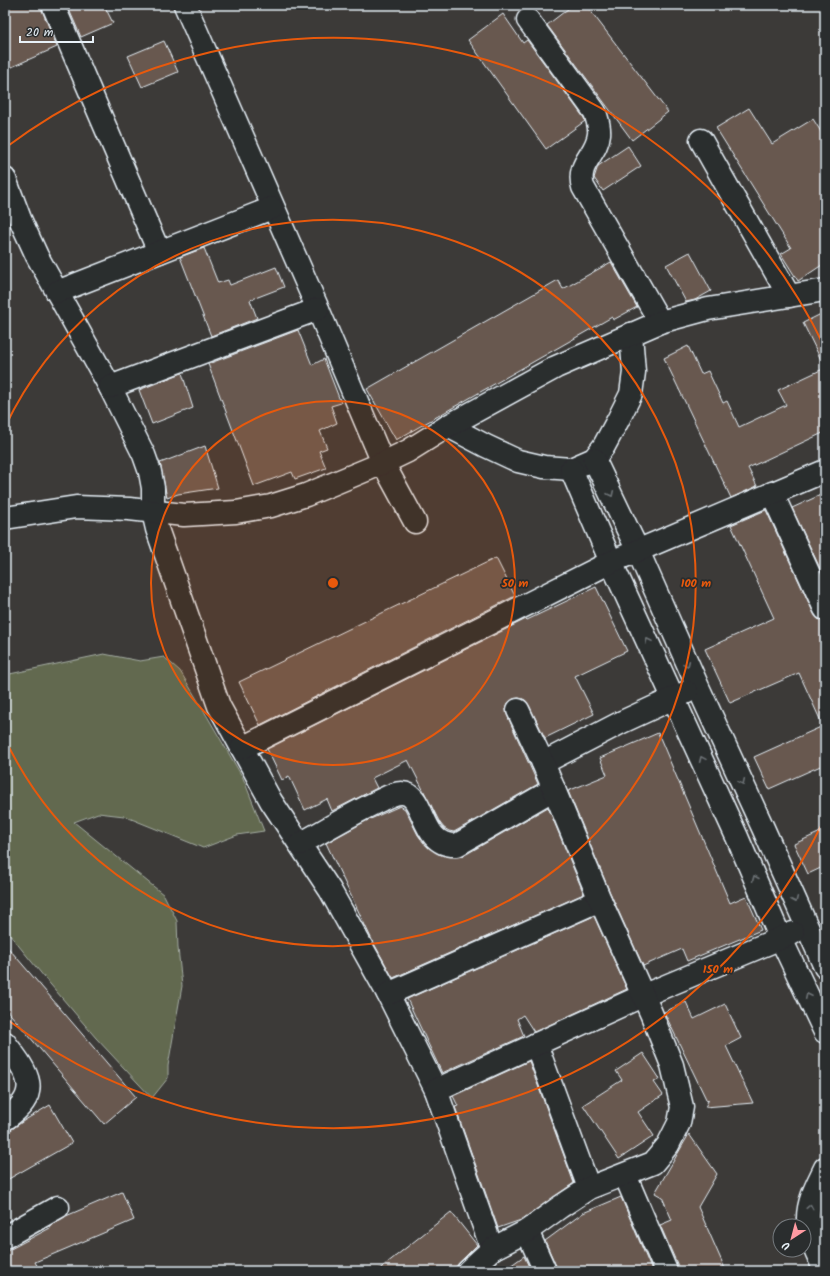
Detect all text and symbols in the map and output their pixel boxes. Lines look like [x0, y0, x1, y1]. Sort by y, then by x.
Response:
scale bar [20, 18, 93, 44]
text: 20 m [26, 23, 54, 42]
one-way arrow [606, 490, 614, 498]
text: 50 m [501, 574, 529, 593]
text: 100 m [681, 574, 711, 593]
centre of rings [326, 576, 340, 590]
one-way arrow [645, 637, 653, 645]
one-way arrow [682, 659, 690, 667]
one-way arrow [699, 756, 707, 763]
one-way arrow [737, 778, 745, 785]
one-way arrow [751, 874, 759, 881]
one-way arrow [791, 897, 799, 904]
text: 150 m [703, 960, 733, 979]
one-way arrow [805, 993, 813, 1001]
one-way arrow [805, 1204, 813, 1210]
north arrow [772, 1218, 812, 1258]
text: U [778, 1236, 795, 1254]

